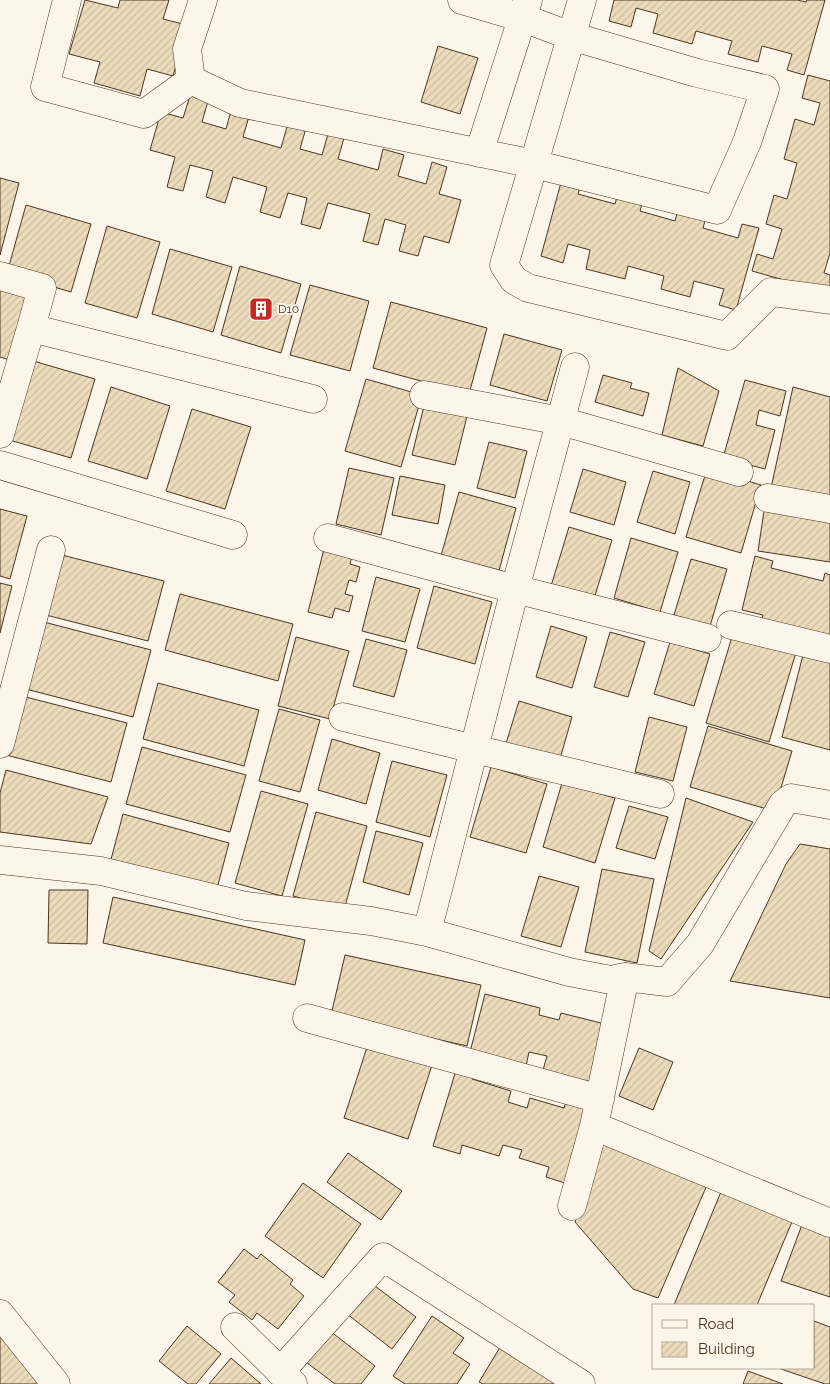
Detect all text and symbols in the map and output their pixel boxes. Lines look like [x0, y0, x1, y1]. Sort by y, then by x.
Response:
building icon: D10 [248, 296, 274, 322]
place label: D10 [278, 302, 299, 316]
legend [652, 1304, 815, 1369]
text: Road [698, 1315, 734, 1333]
text: Building [698, 1340, 755, 1358]

